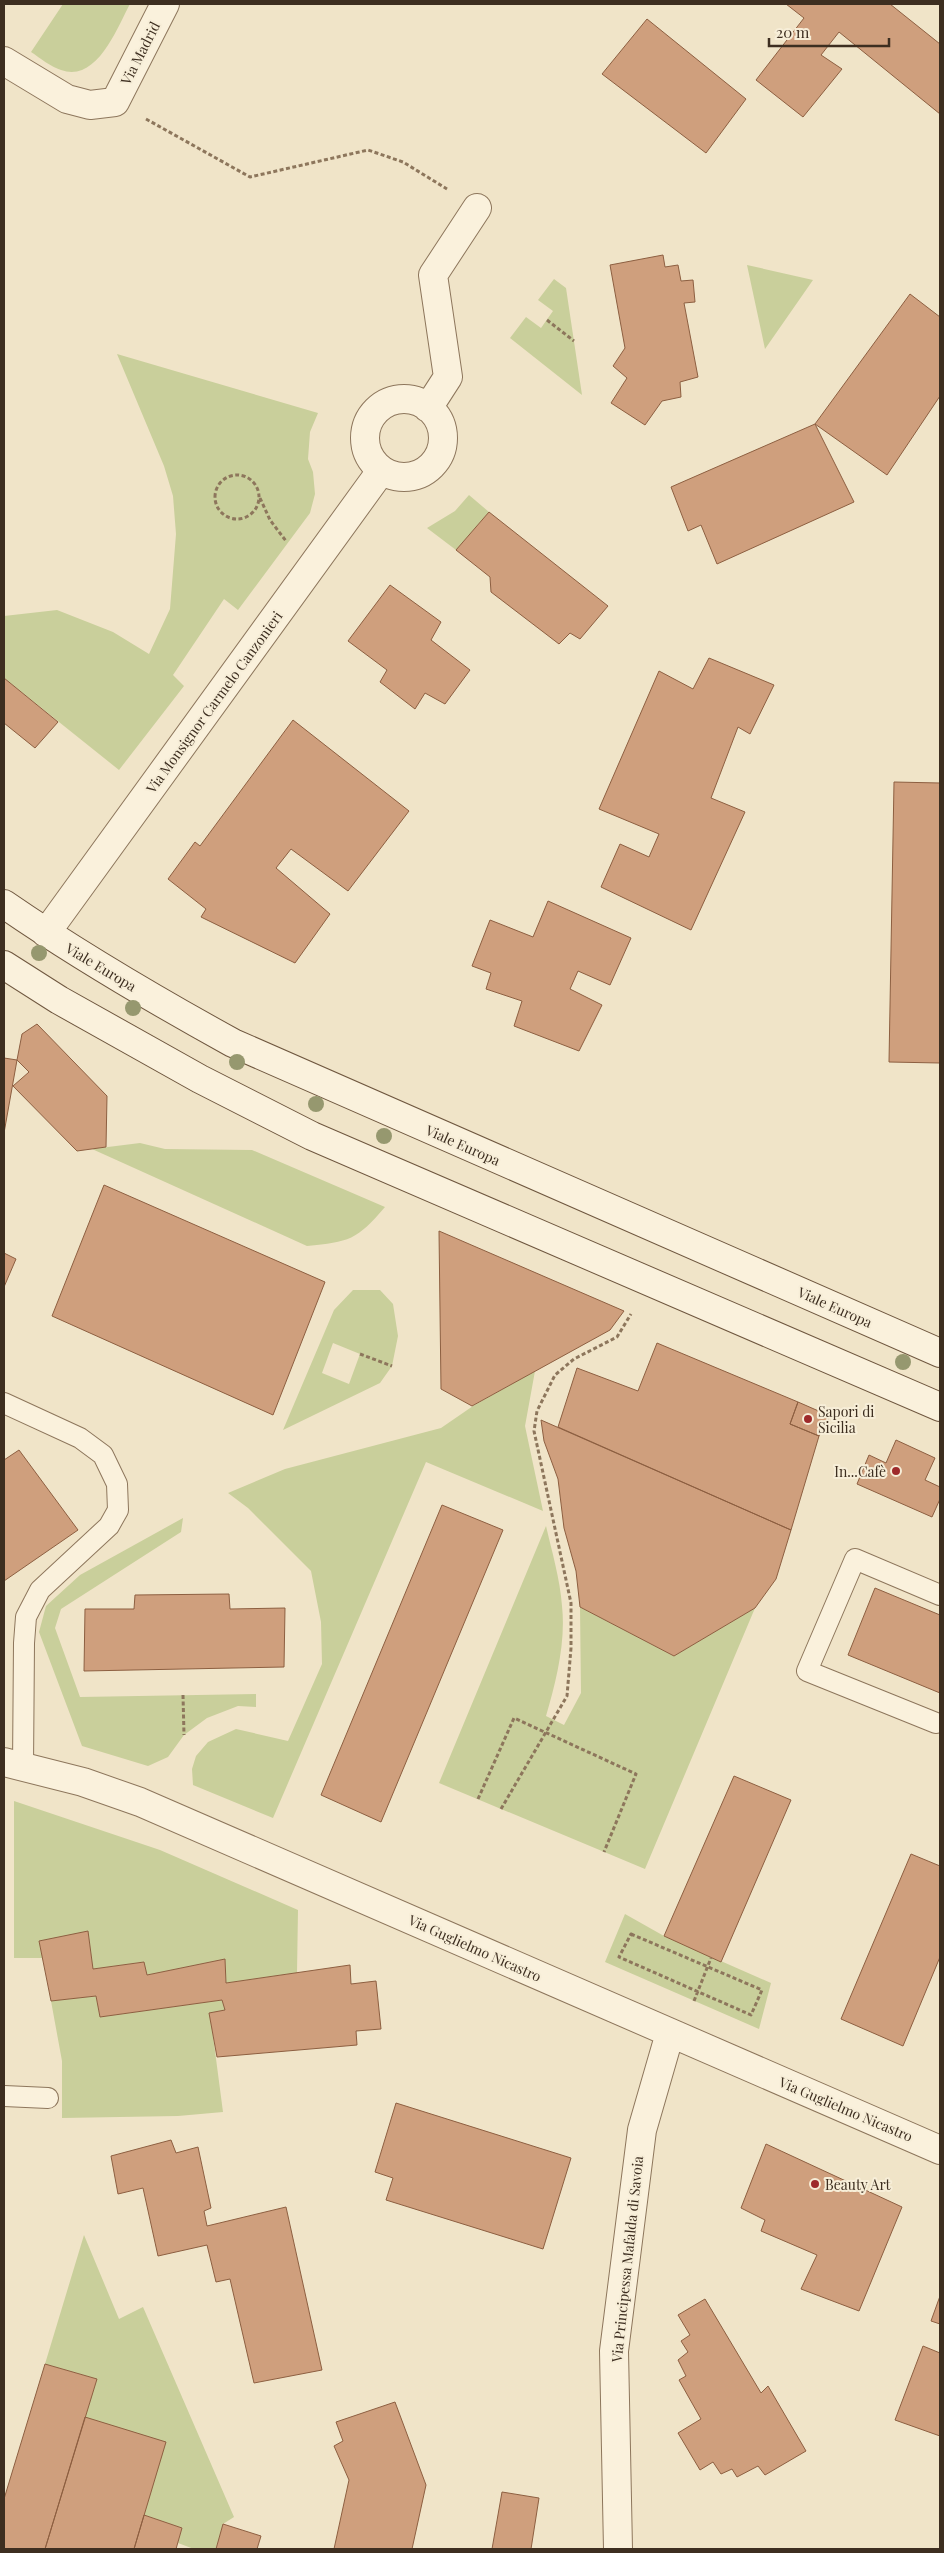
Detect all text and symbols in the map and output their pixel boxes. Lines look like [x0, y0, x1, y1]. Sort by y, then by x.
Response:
scale bar [769, 15, 889, 47]
street label: Via Madrid [116, 18, 164, 89]
text: 20 m [776, 22, 810, 42]
street label: Via Monsignor Carmelo Canzonieri [141, 607, 287, 798]
street label: Viale Europa [61, 938, 140, 996]
street label: Viale Europa [422, 1120, 503, 1170]
street label: Viale Europa [794, 1282, 875, 1332]
place label: Sapori di Sicilia [818, 1402, 874, 1437]
marker: Sapori di Sicilia [802, 1413, 814, 1425]
place label: In...Cafè [834, 1462, 886, 1481]
marker: In...Cafè [890, 1465, 902, 1477]
street label: Via Guglielmo Nicastro [405, 1910, 545, 1986]
street label: Via Guglielmo Nicastro [775, 2072, 916, 2146]
street label: Via Principessa Mafalda di Savoia [607, 2155, 647, 2364]
place label: Beauty Art [825, 2175, 892, 2194]
marker: Beauty Art [809, 2178, 821, 2190]

